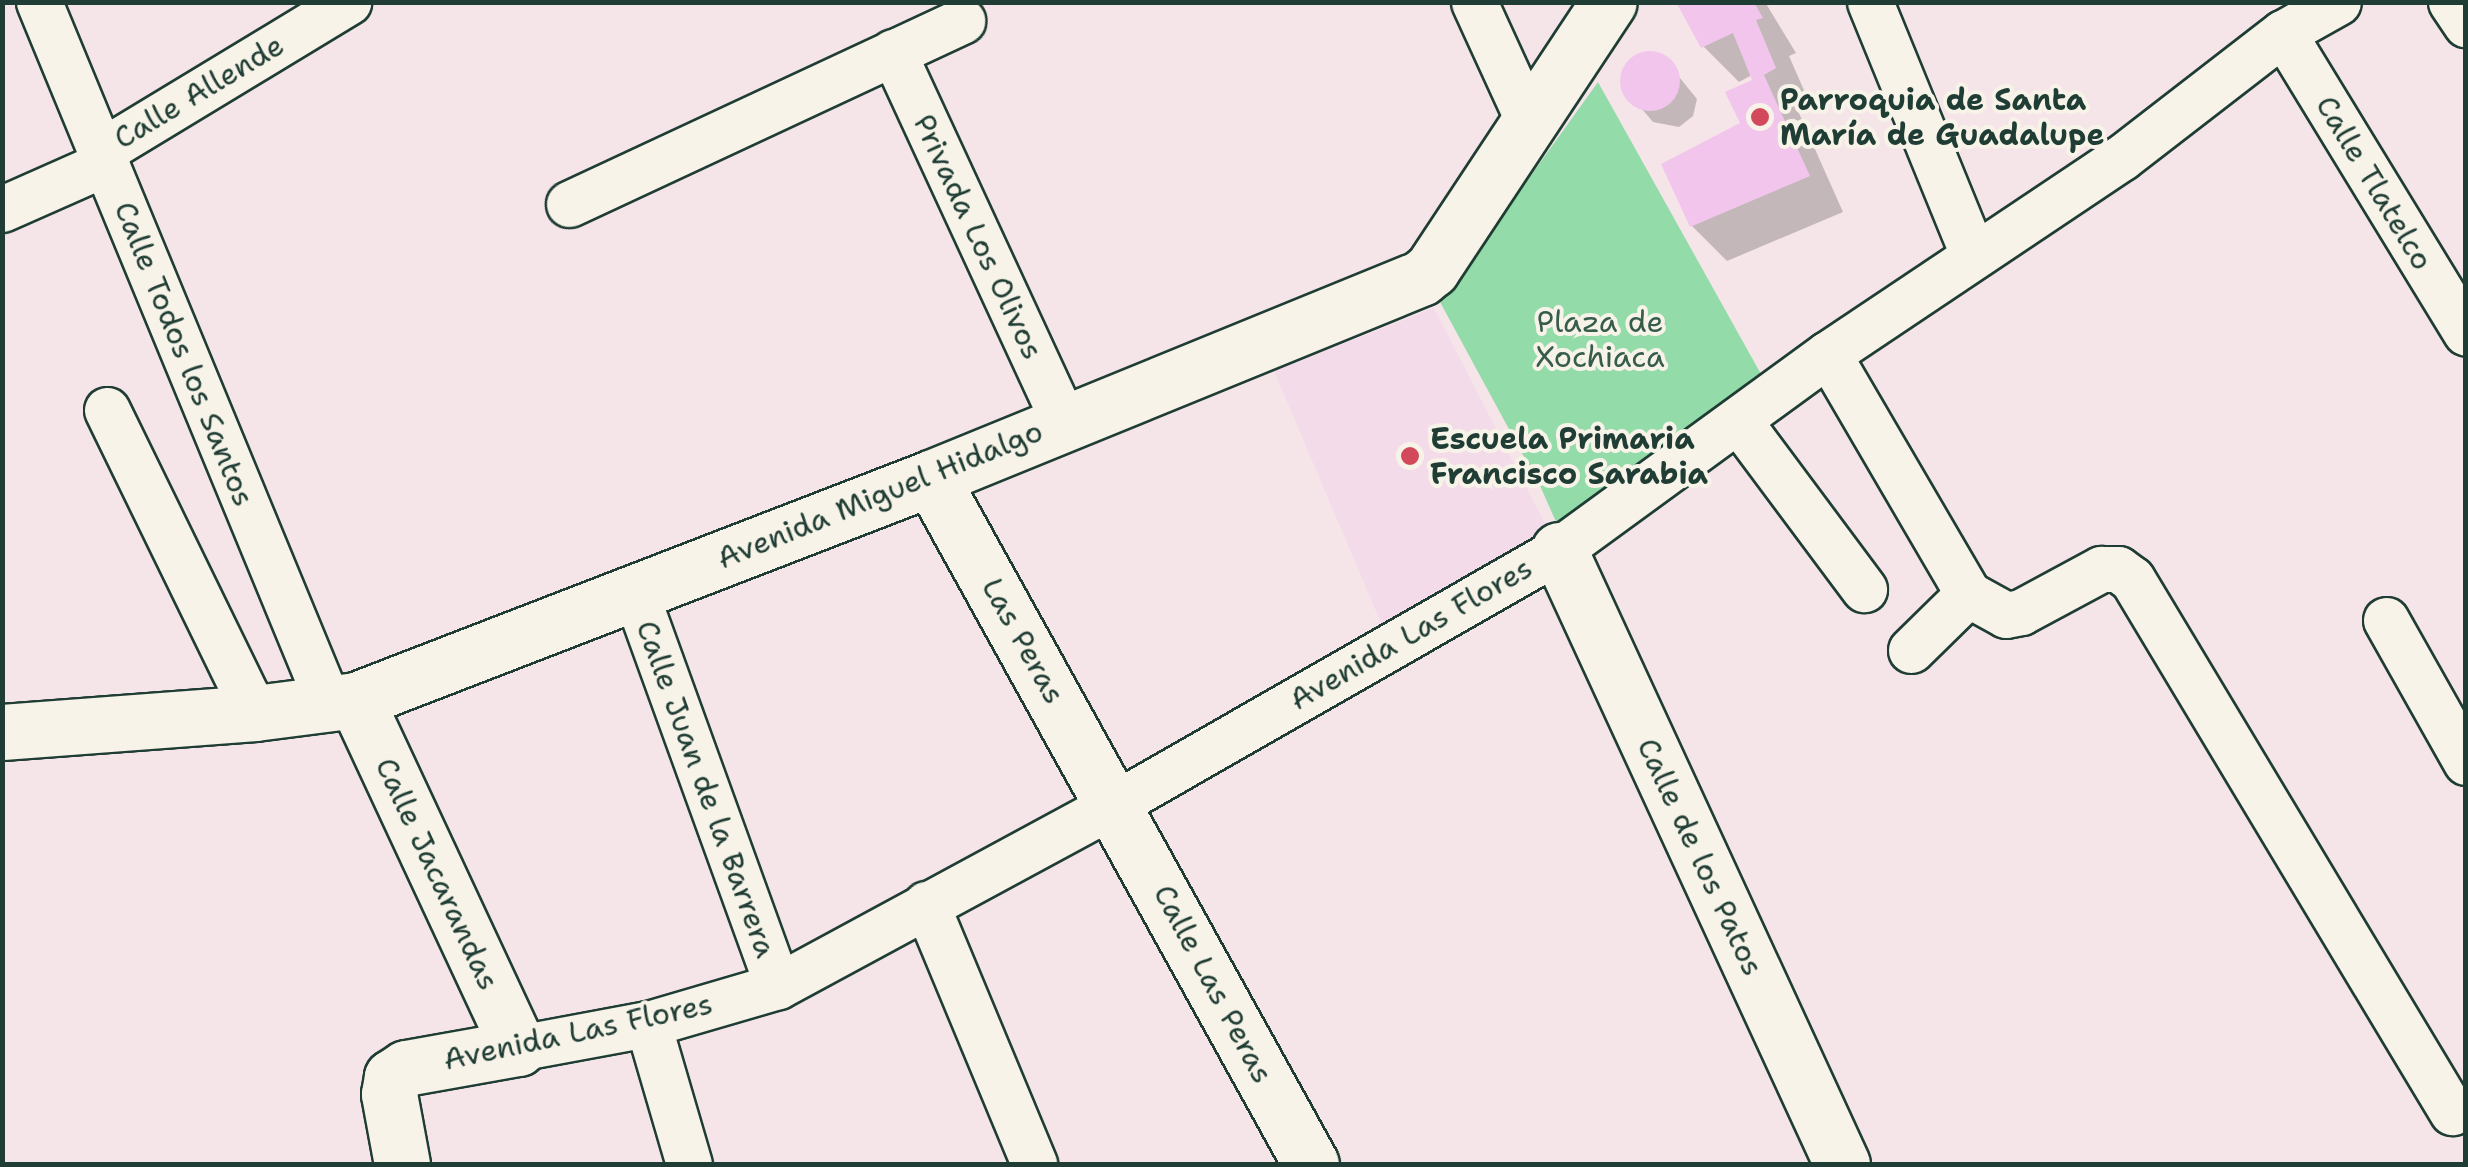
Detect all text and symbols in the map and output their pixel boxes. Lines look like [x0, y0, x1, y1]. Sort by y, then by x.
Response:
street label: Calle Allende [108, 27, 290, 157]
place label: Parroquia de Santa María de Guadalupe [1780, 82, 2104, 152]
street label: Calle Tlatelco [2308, 89, 2440, 277]
marker: Parroquia de Santa María de Guadalupe [1749, 106, 1771, 128]
street label: Privada Los Olivos [905, 109, 1051, 365]
street label: Calle Todos los Santos [106, 196, 262, 512]
park label: Plaza de Xochiaca [1535, 304, 1665, 374]
street label: Avenida Miguel Hidalgo [712, 413, 1048, 577]
place label: Escuela Primaria Francisco Sarabia [1430, 421, 1708, 492]
marker: Escuela Primaria Francisco Sarabia [1399, 445, 1421, 467]
street label: Avenida Las Flores [1283, 550, 1539, 718]
street label: Las Peras [974, 572, 1072, 710]
street label: Calle Juan de la Barrera [628, 616, 784, 962]
street label: Calle de los Patos [1629, 733, 1771, 981]
street label: Calle Jacarandas [367, 752, 507, 996]
street label: Calle Las Peras [1146, 879, 1280, 1089]
street label: Avenida Las Flores [440, 986, 716, 1078]

